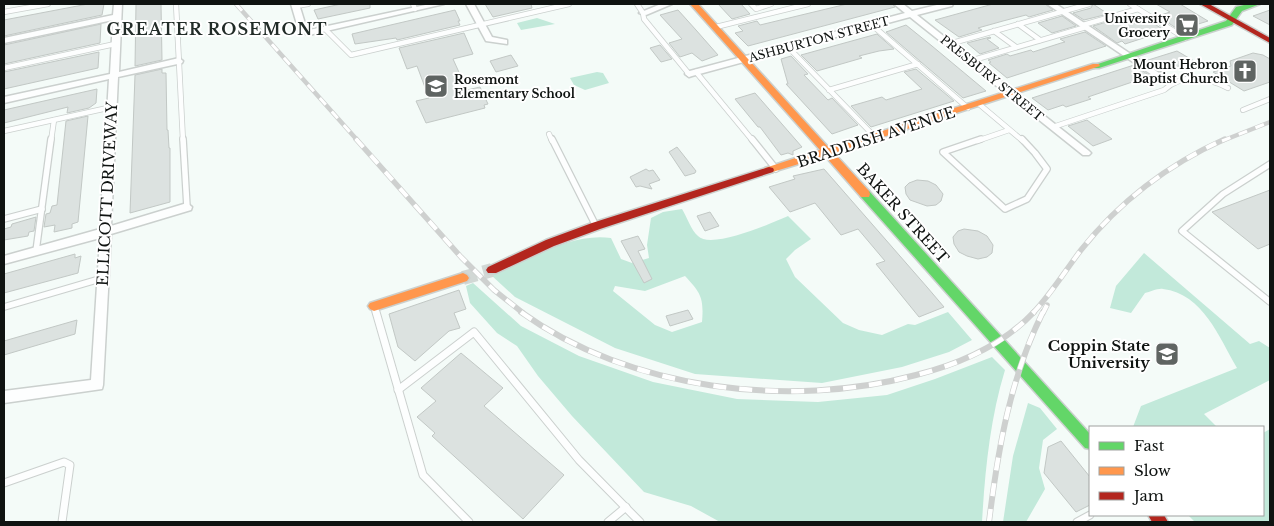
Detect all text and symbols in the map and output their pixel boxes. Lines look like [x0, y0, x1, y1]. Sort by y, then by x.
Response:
place label: University Grocery [1104, 11, 1170, 40]
supermarket icon: University Grocery [1174, 12, 1200, 38]
street label: ASHBURTON STREET [746, 13, 892, 65]
district label: GREATER ROSEMONT [106, 19, 328, 39]
street label: PRESBURY STREET [937, 32, 1047, 124]
place label: Mount Hebron Baptist Church [1133, 57, 1228, 86]
church icon: Mount Hebron Baptist Church [1232, 58, 1258, 84]
place label: Rosemont Elementary School [454, 72, 576, 101]
school or university icon: Rosemont Elementary School [423, 73, 449, 99]
street label: ELLICOTT DRIVEWAY [93, 100, 121, 287]
street label: BRADDISH AVENUE [795, 102, 957, 172]
street label: BAKER STREET [853, 159, 953, 267]
place label: Coppin State University [1048, 336, 1150, 372]
school or university icon: Coppin State University [1154, 341, 1180, 367]
legend [1089, 426, 1264, 516]
text: Fast [1134, 436, 1165, 455]
text: Slow [1134, 461, 1171, 480]
text: Jam [1132, 486, 1164, 505]

